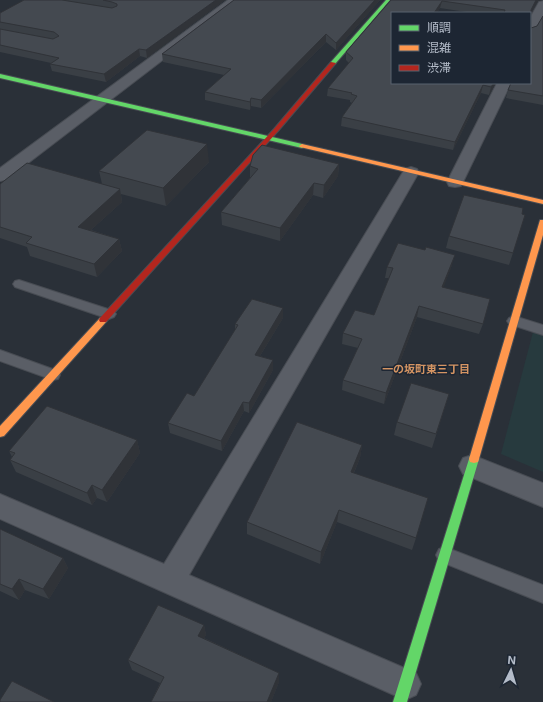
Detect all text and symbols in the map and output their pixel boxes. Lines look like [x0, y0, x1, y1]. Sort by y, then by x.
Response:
legend [391, 12, 531, 84]
text: 順調 [427, 20, 451, 35]
text: 混雑 [427, 40, 451, 55]
text: 渋滞 [427, 60, 451, 75]
district label: 一の坂町東三丁目 [382, 362, 470, 376]
north arrow [491, 650, 531, 690]
text: N [507, 653, 517, 667]

